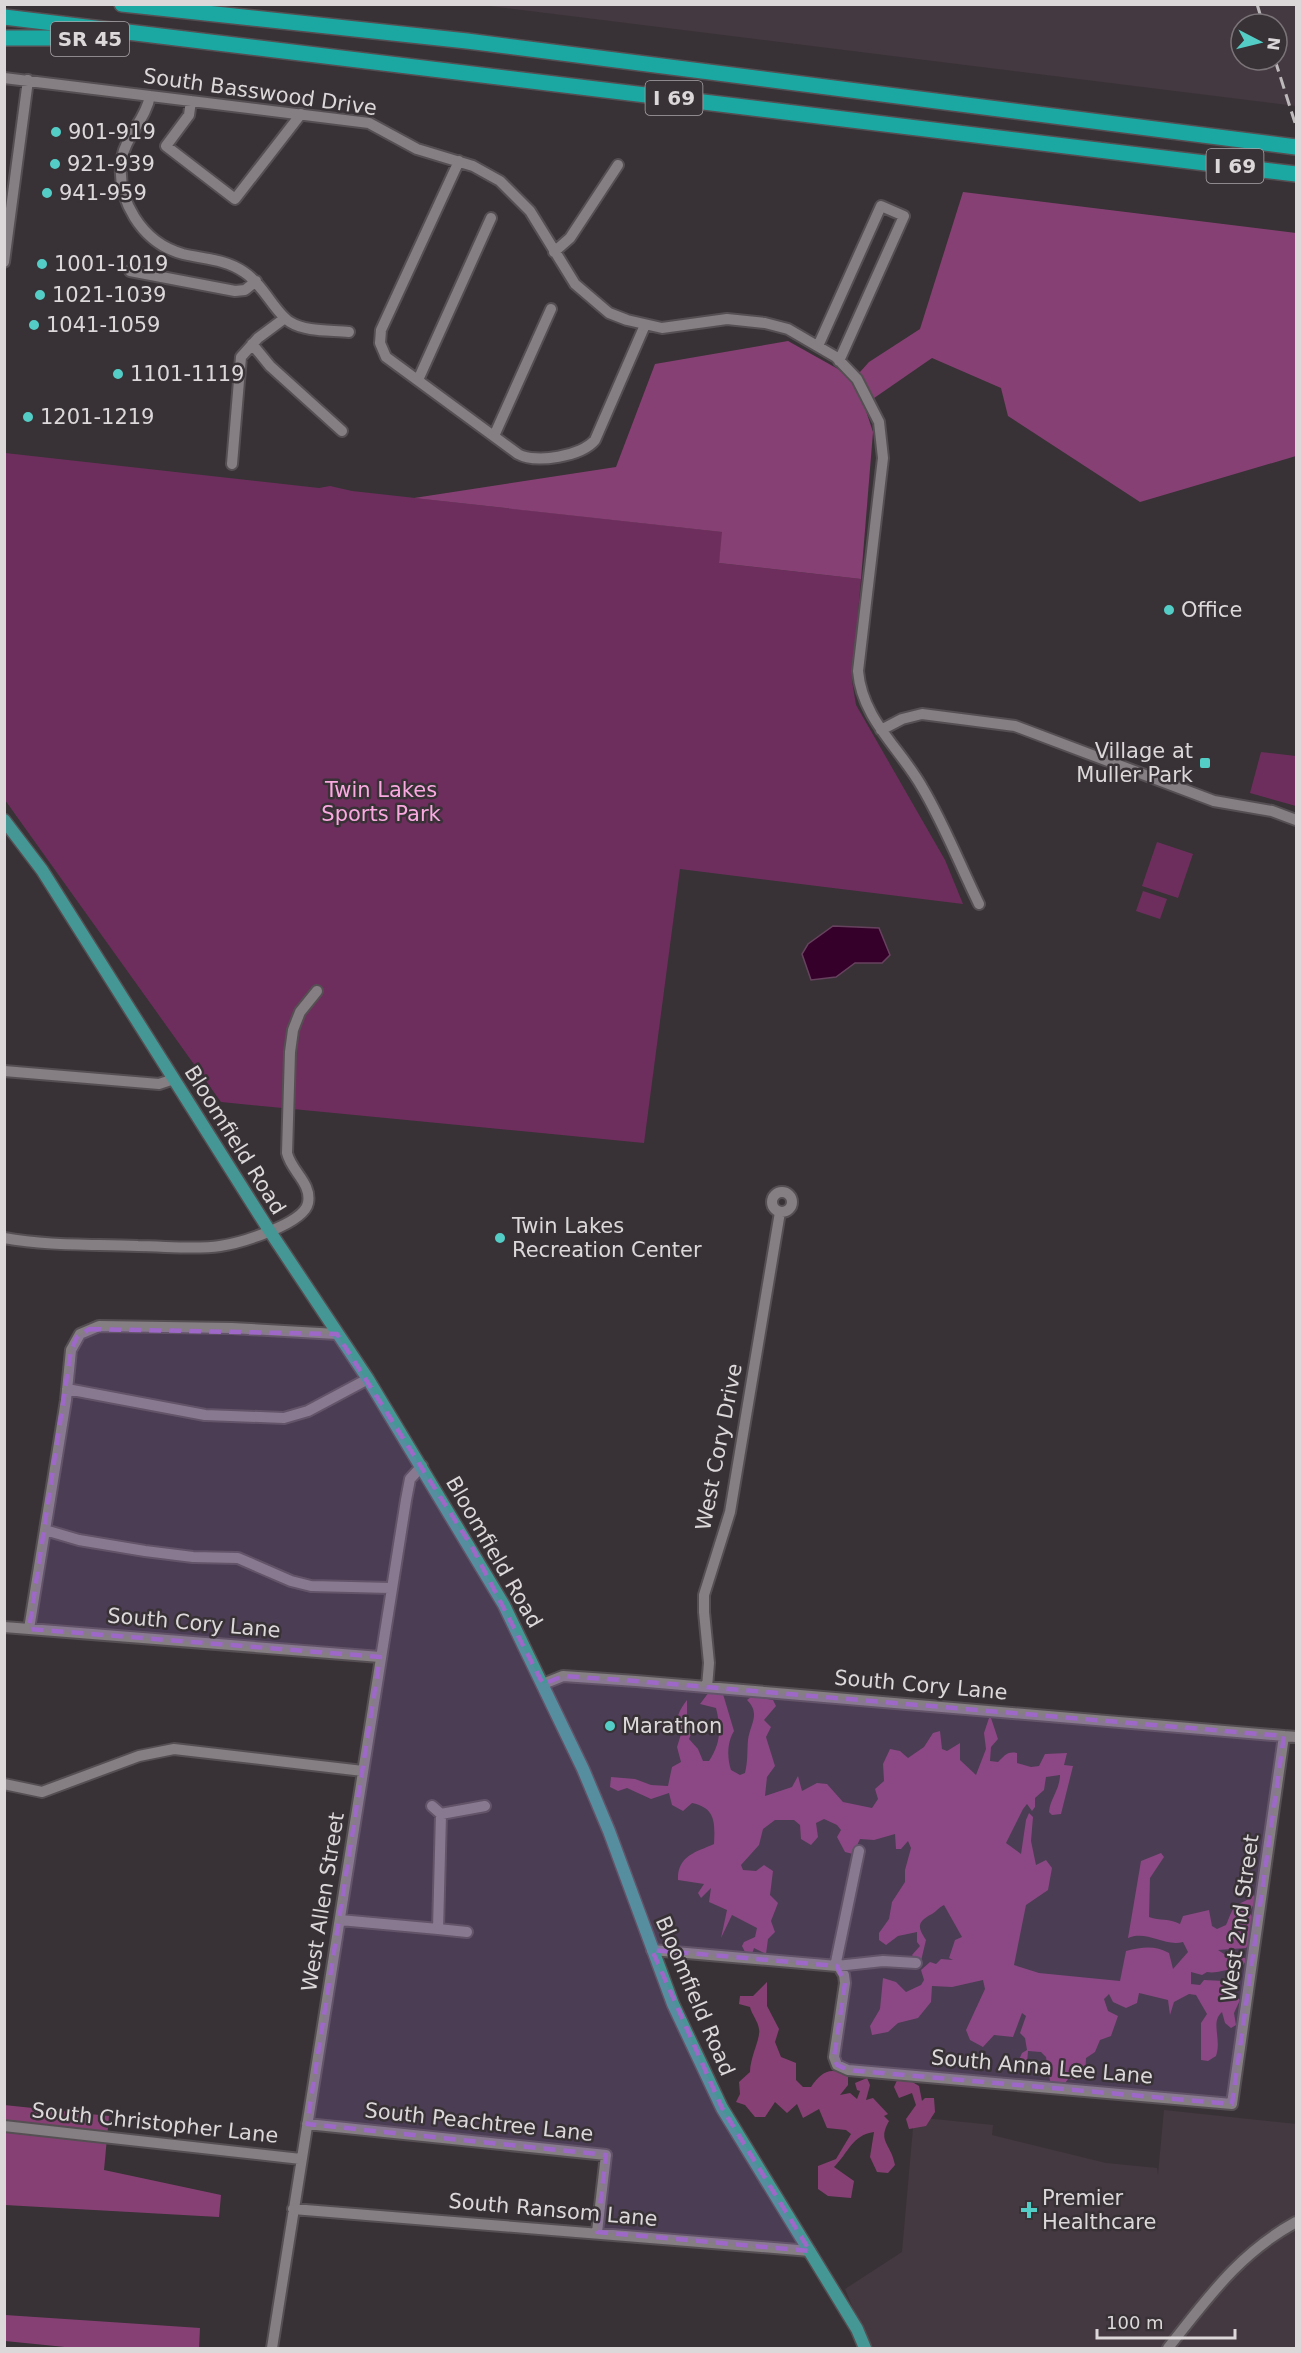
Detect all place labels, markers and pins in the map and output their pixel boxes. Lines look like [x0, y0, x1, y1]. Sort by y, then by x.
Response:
place label: 901-919 [68, 120, 156, 144]
marker: 901-919 [49, 125, 63, 139]
place label: 921-939 [67, 152, 155, 176]
marker: 921-939 [48, 157, 62, 171]
place label: 941-959 [59, 181, 147, 205]
marker: 941-959 [40, 186, 54, 200]
place label: 1001-1019 [54, 252, 168, 276]
marker: 1001-1019 [35, 257, 49, 271]
place label: 1021-1039 [52, 283, 166, 307]
marker: 1021-1039 [33, 288, 47, 302]
place label: 1041-1059 [46, 313, 160, 337]
marker: 1041-1059 [27, 318, 41, 332]
place label: 1101-1119 [130, 362, 244, 386]
marker: 1101-1119 [111, 367, 125, 381]
place label: 1201-1219 [40, 405, 154, 429]
marker: 1201-1219 [21, 410, 35, 424]
place label: Office [1181, 598, 1242, 622]
marker: Office [1162, 603, 1176, 617]
place label: Village at Muller Park [1076, 739, 1194, 787]
marker: Village at Muller Park [1198, 756, 1212, 770]
place label: Twin Lakes Recreation Center [511, 1214, 702, 1262]
marker: Twin Lakes Recreation Center [493, 1231, 507, 1245]
place label: Marathon [622, 1714, 722, 1738]
marker: Marathon [603, 1719, 617, 1733]
place label: Premier Healthcare [1042, 2186, 1156, 2234]
marker: Premier Healthcare [1020, 2201, 1038, 2219]

